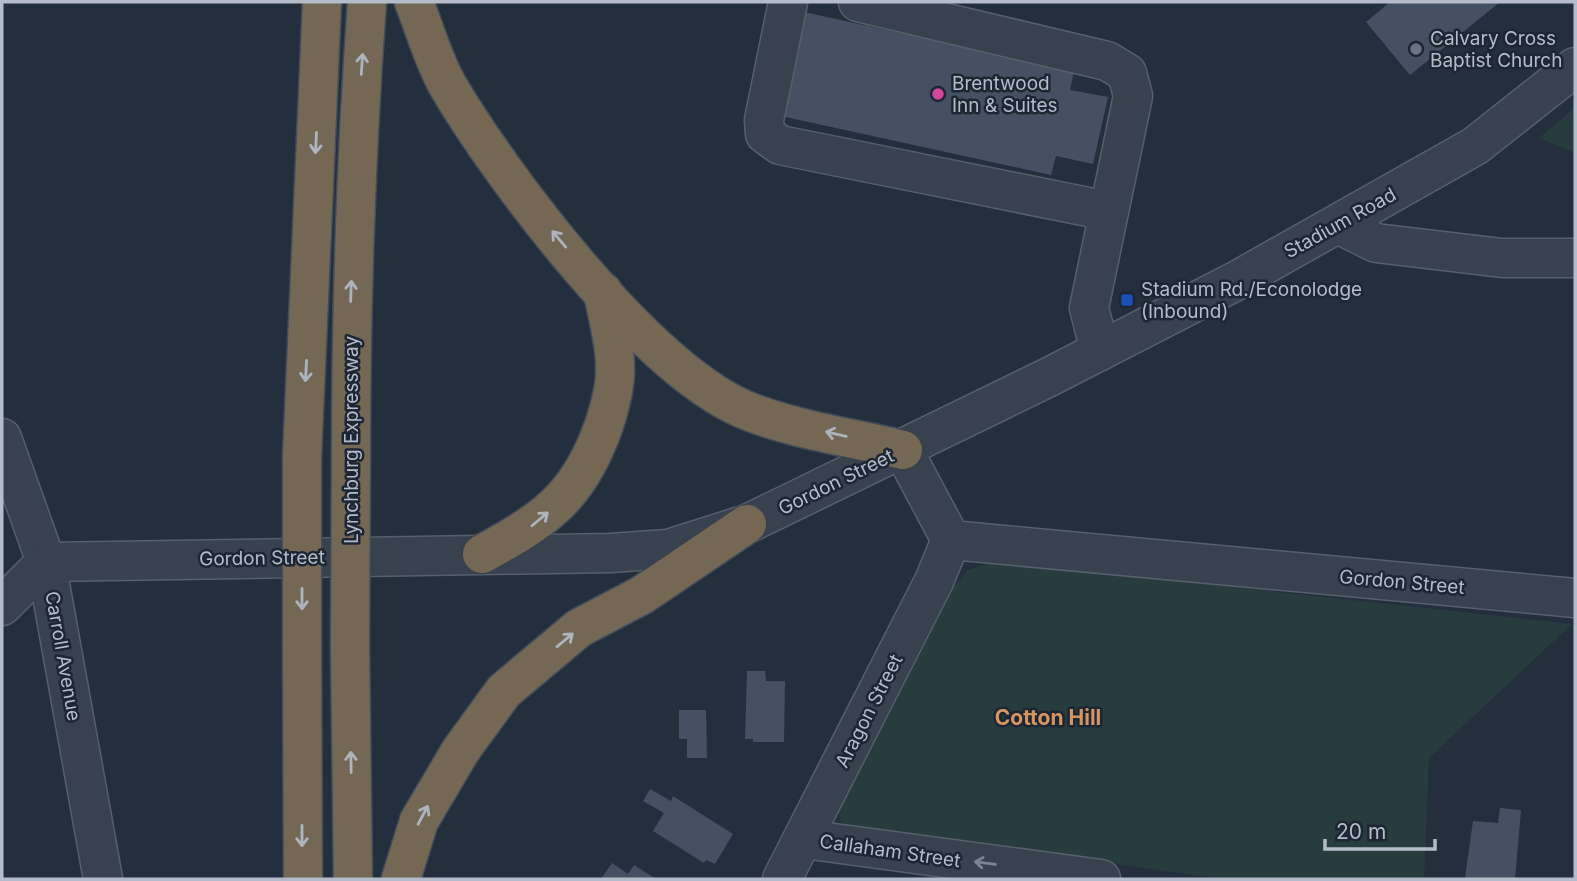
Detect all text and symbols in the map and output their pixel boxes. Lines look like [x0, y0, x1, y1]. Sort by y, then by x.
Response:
place label: Calvary Cross Baptist Church [1430, 27, 1562, 72]
marker: Calvary Cross Baptist Church [1408, 41, 1424, 57]
one-way arrow [356, 53, 369, 75]
place label: Brentwood Inn & Suites [952, 72, 1058, 117]
marker: Brentwood Inn & Suites [930, 86, 946, 102]
one-way arrow [309, 132, 322, 154]
street label: Stadium Road [1280, 183, 1400, 263]
one-way arrow [551, 230, 567, 248]
place label: Stadium Rd./Econolodge (Inbound) [1141, 278, 1362, 323]
one-way arrow [345, 280, 358, 303]
marker: Stadium Rd./Econolodge (Inbound) [1119, 292, 1135, 308]
street label: Lynchburg Expressway [340, 336, 363, 544]
one-way arrow [299, 359, 312, 382]
one-way arrow [826, 427, 848, 440]
street label: Gordon Street [775, 444, 897, 520]
one-way arrow [531, 511, 549, 527]
street label: Gordon Street [199, 545, 325, 571]
street label: Gordon Street [1338, 565, 1466, 599]
one-way arrow [295, 587, 309, 610]
street label: Carroll Avenue [40, 589, 86, 723]
one-way arrow [555, 632, 573, 648]
street label: Aragon Street [831, 650, 907, 772]
district label: Cotton Hill [995, 705, 1101, 730]
one-way arrow [345, 751, 358, 774]
one-way arrow [417, 805, 430, 826]
scale bar [1325, 808, 1435, 852]
text: 20 m [1336, 819, 1386, 844]
one-way arrow [295, 824, 309, 847]
street label: Callaham Street [818, 830, 962, 872]
one-way arrow [974, 857, 997, 870]

